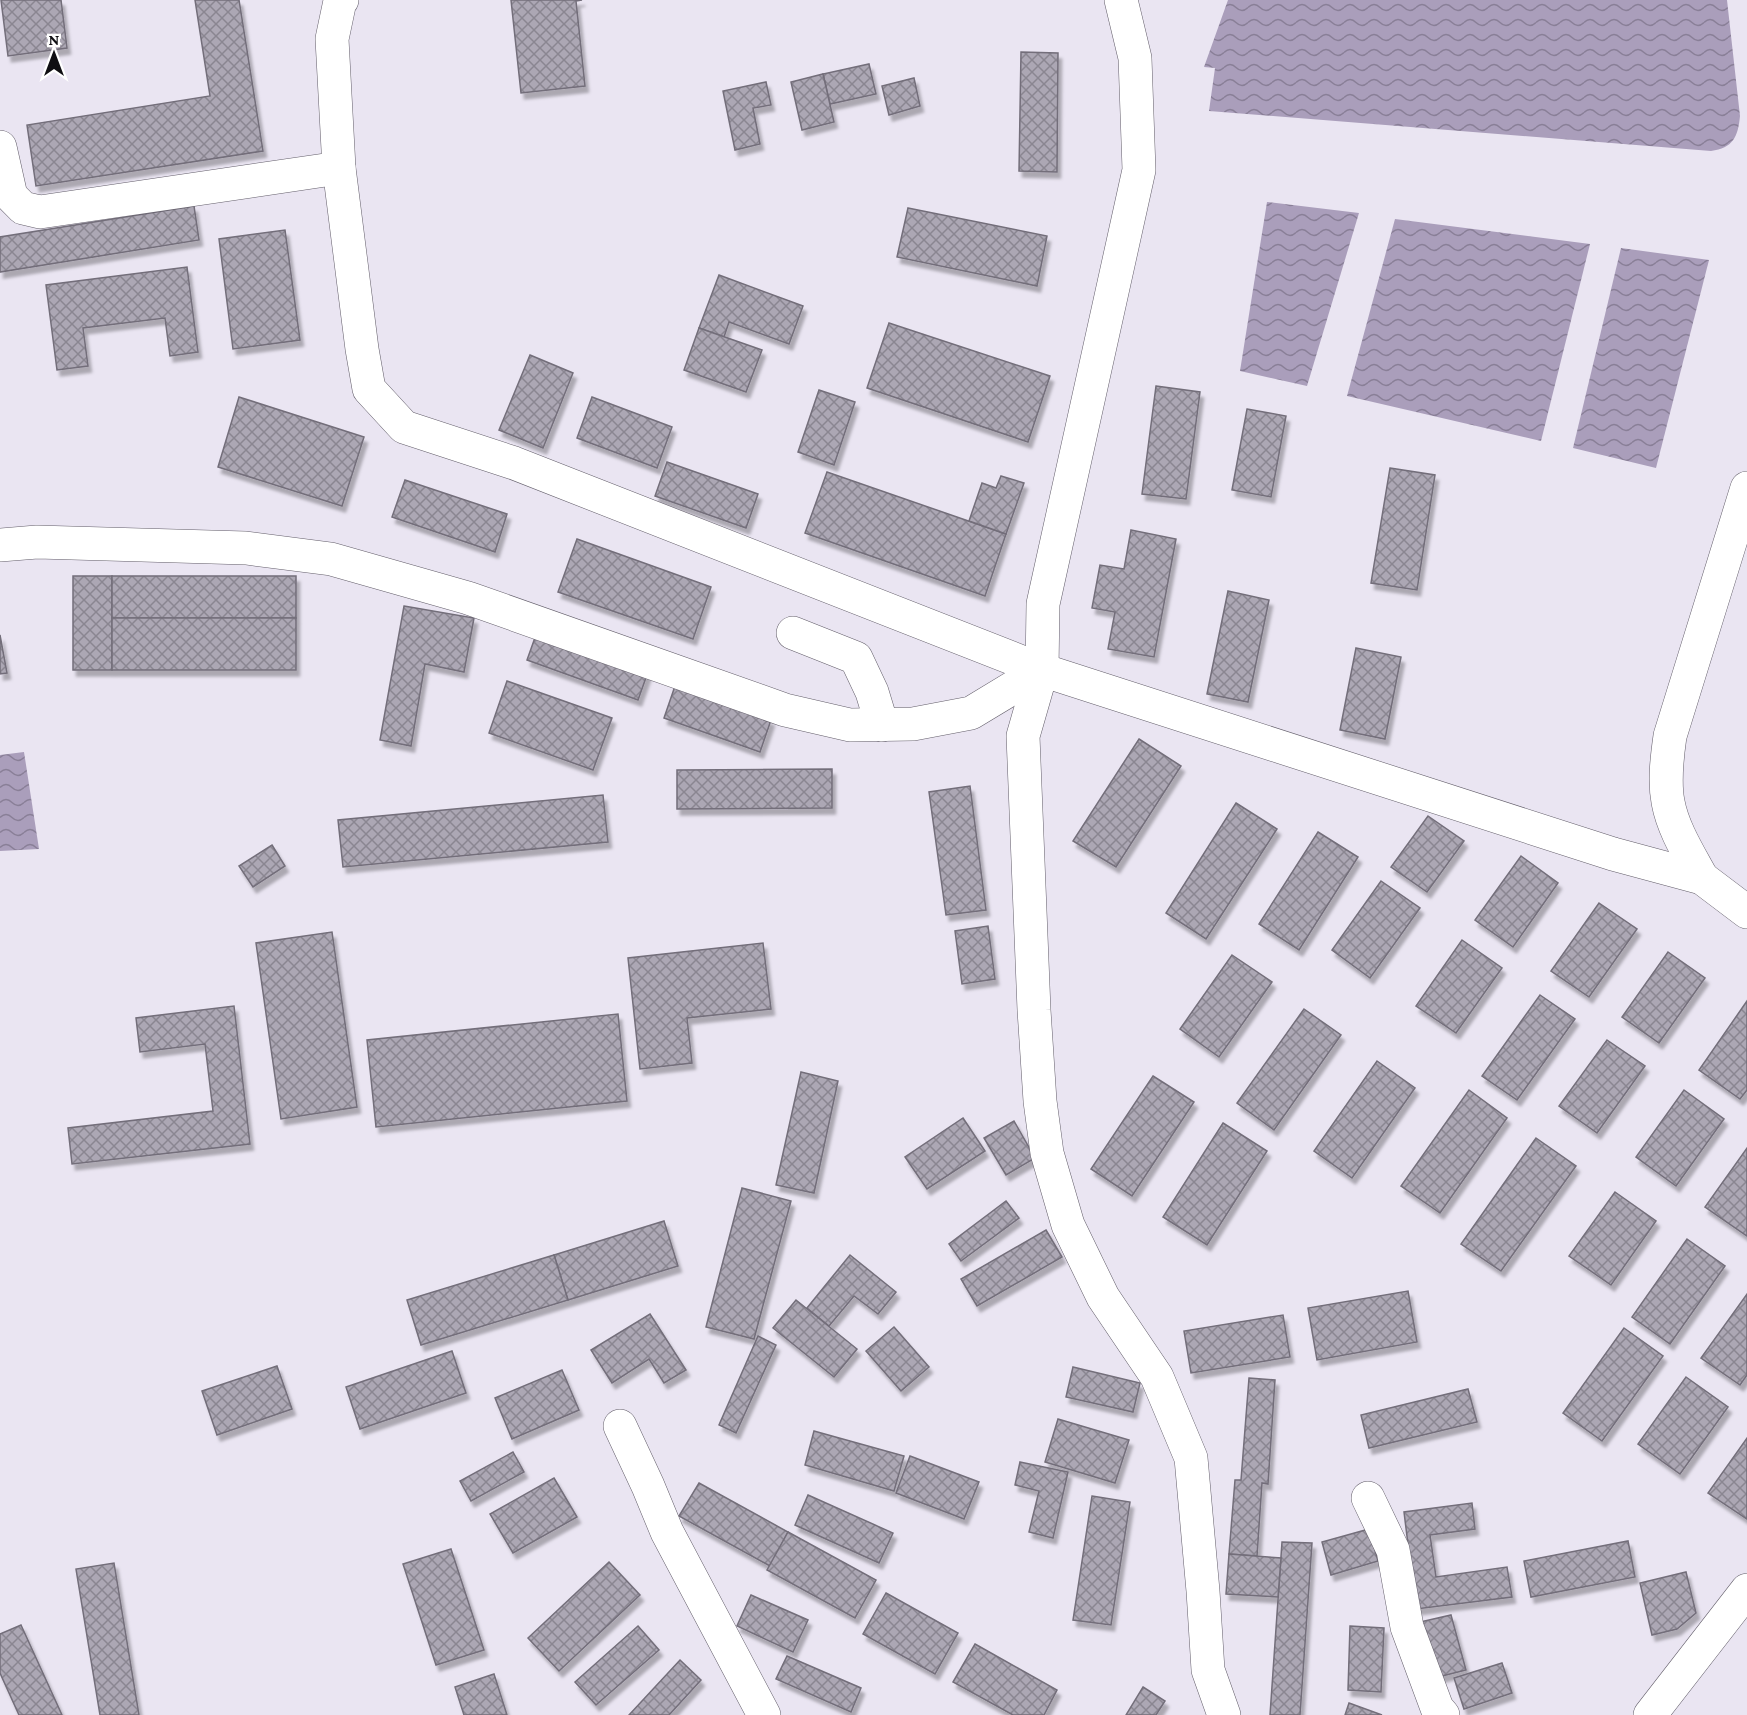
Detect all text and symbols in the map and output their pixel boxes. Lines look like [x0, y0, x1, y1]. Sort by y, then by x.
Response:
north arrow [24, 24, 84, 84]
text: N [49, 31, 60, 48]

